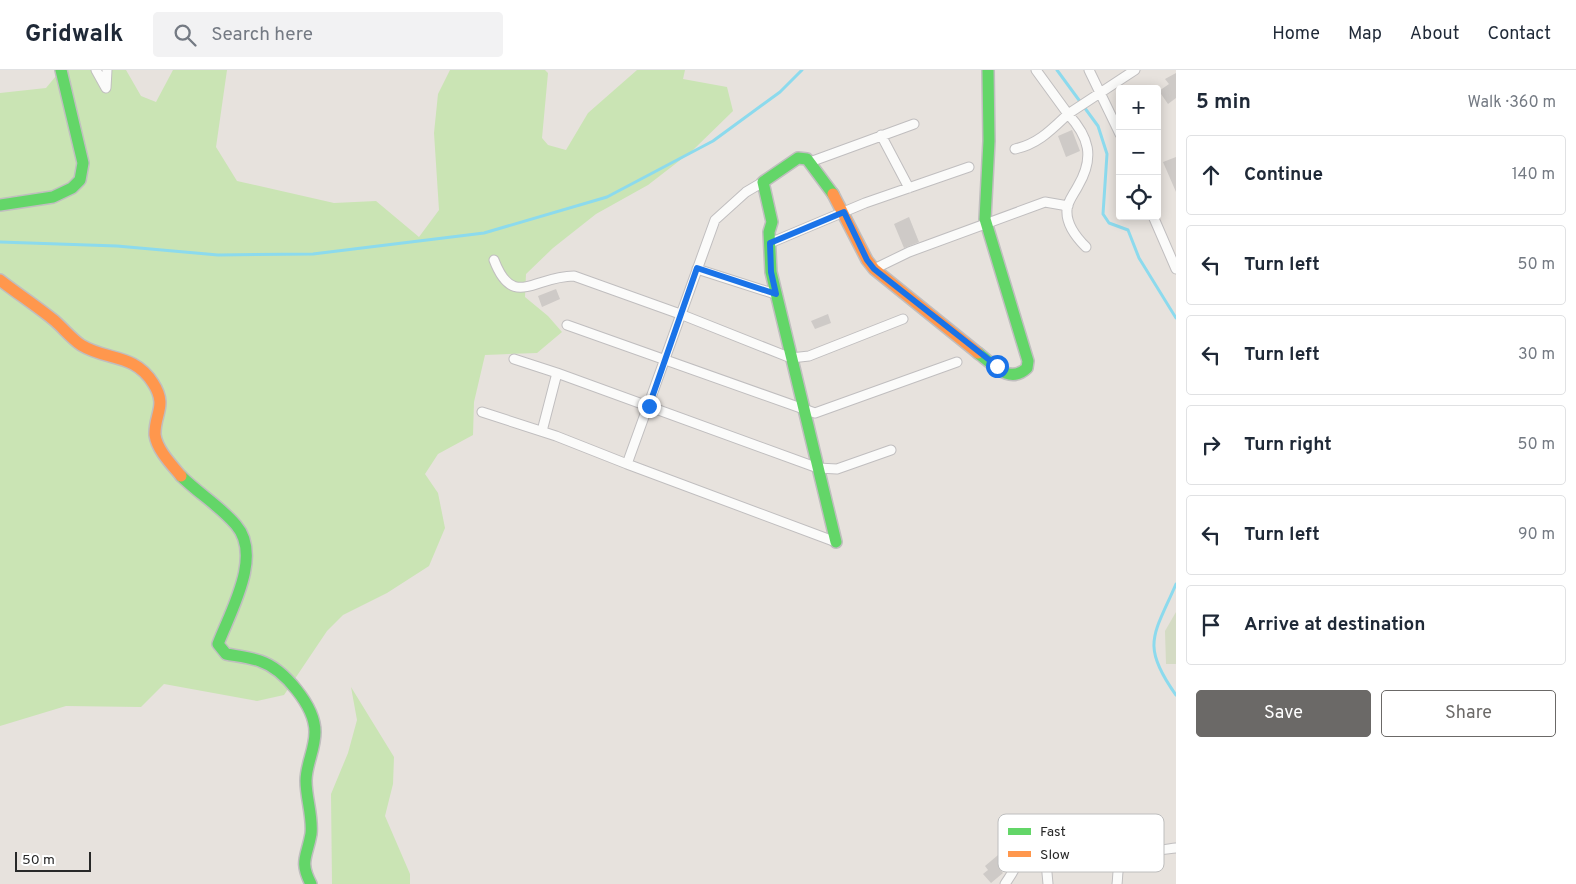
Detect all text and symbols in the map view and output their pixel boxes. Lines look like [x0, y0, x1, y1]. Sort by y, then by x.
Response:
search box [153, 12, 503, 57]
text: Gridwalk [25, 20, 123, 50]
icon: search [171, 21, 199, 49]
text: Search here [211, 23, 313, 47]
text: Home [1272, 23, 1320, 46]
text: Map [1348, 23, 1382, 46]
text: About [1410, 23, 1459, 46]
text: Contact [1487, 23, 1551, 46]
map controls [1116, 85, 1161, 220]
button: + [1116, 85, 1161, 130]
text: 5 min [1196, 89, 1251, 116]
text: Walk · 360 m [1468, 93, 1556, 113]
button: − [1116, 130, 1161, 175]
icon: ahead [1197, 161, 1225, 189]
text: Continue [1244, 163, 1323, 187]
text: 140 m [1512, 165, 1555, 185]
button: locate [1116, 175, 1161, 220]
icon: left [1197, 251, 1225, 279]
text: Turn left [1244, 253, 1320, 277]
text: 50 m [1518, 255, 1555, 275]
icon: left [1197, 341, 1225, 369]
text: Turn left [1244, 343, 1320, 367]
text: 30 m [1518, 345, 1555, 365]
route start [986, 355, 1009, 378]
route end [638, 395, 661, 418]
icon: right [1197, 431, 1225, 459]
text: Turn right [1244, 433, 1332, 457]
text: 50 m [1518, 435, 1555, 455]
icon: left [1197, 521, 1225, 549]
text: Turn left [1244, 523, 1320, 547]
text: 90 m [1518, 525, 1555, 545]
icon: arrive [1197, 611, 1225, 639]
text: Arrive at destination [1244, 613, 1425, 637]
button: Save [1196, 690, 1371, 737]
button: Share [1381, 690, 1556, 737]
legend [998, 814, 1164, 872]
text: Fast [1040, 824, 1066, 841]
text: Slow [1040, 847, 1070, 864]
scale bar [15, 849, 91, 872]
text: 50 m [22, 852, 55, 869]

